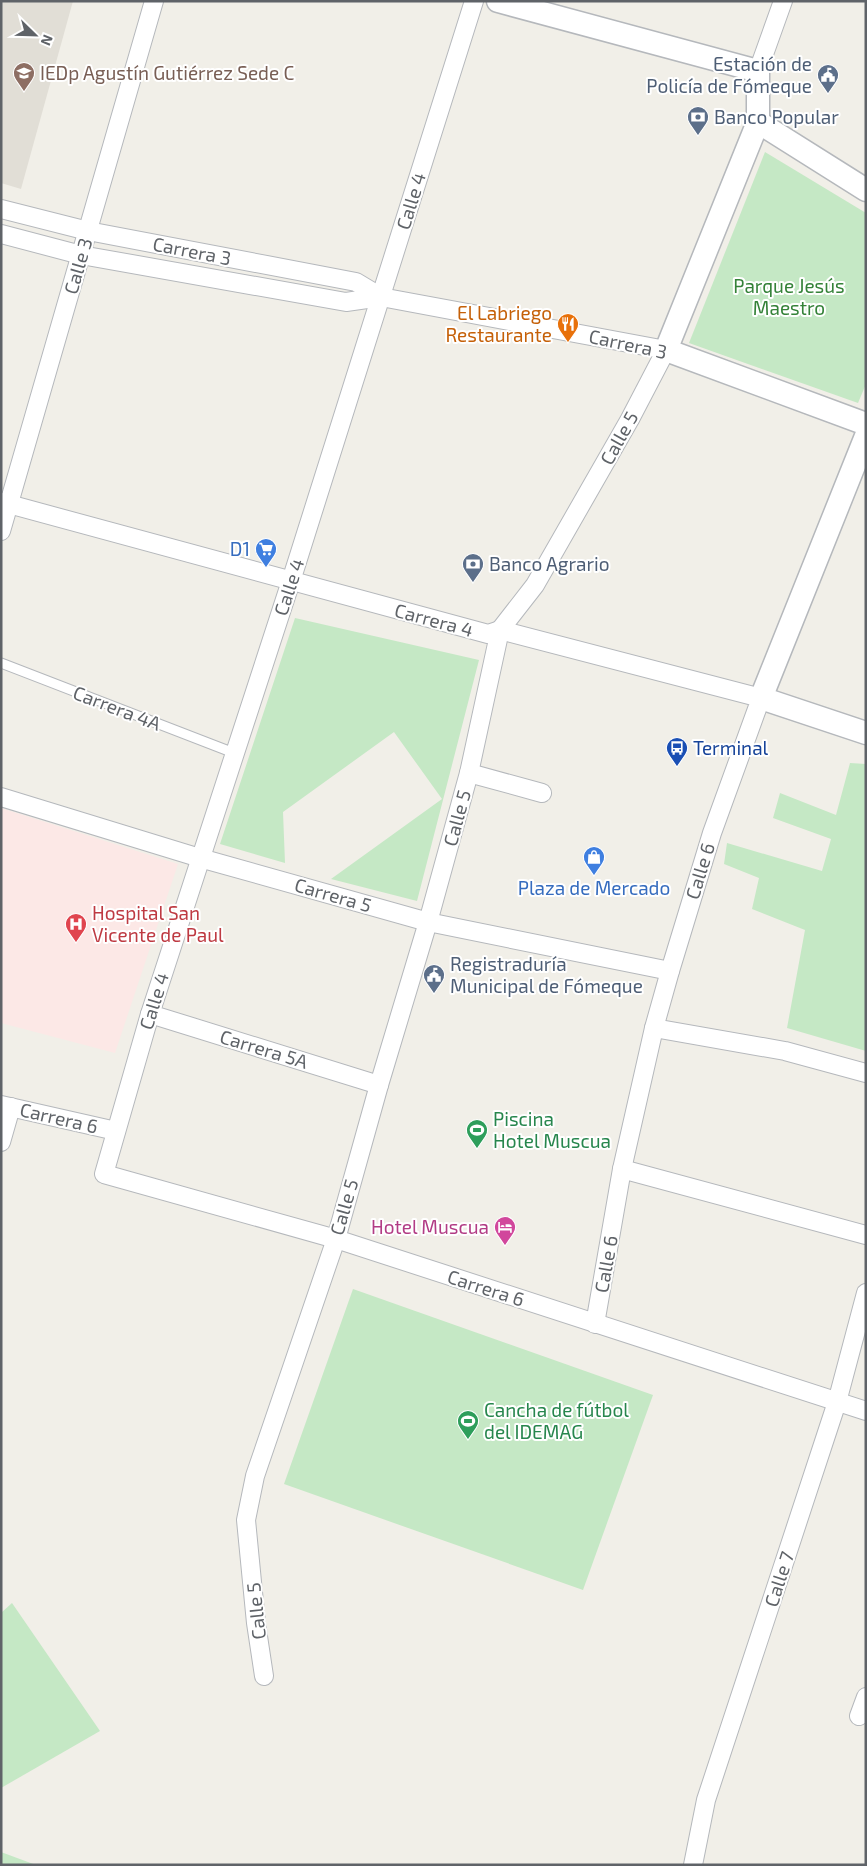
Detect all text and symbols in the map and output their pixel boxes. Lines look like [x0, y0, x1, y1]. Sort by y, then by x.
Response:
north arrow [10, 10, 60, 60]
text: N [38, 32, 57, 48]
place label: Estación de Policía de Fómeque [646, 52, 812, 97]
school or university icon: IEDp Agustín Gutiérrez Sede C [12, 61, 36, 92]
place label: IEDp Agustín Gutiérrez Sede C [40, 61, 294, 84]
public building icon: Estación de Policía de Fómeque [816, 63, 840, 94]
bank icon: Banco Popular [686, 105, 710, 136]
place label: Banco Popular [714, 105, 839, 128]
street label: Calle 4 [391, 169, 430, 232]
street label: Carrera 3 [151, 232, 233, 269]
street label: Calle 3 [59, 235, 97, 297]
park label: Parque Jesús Maestro [733, 274, 845, 319]
place label: El Labriego Restaurante [445, 301, 552, 346]
restaurant icon: El Labriego Restaurante [556, 312, 580, 343]
street label: Carrera 3 [587, 324, 669, 363]
street label: Calle 5 [595, 407, 642, 468]
place label: D1 [230, 537, 250, 560]
supermarket icon: D1 [254, 537, 278, 568]
bank icon: Banco Agrario [461, 552, 485, 583]
place label: Banco Agrario [489, 552, 610, 575]
street label: Calle 4 [269, 555, 309, 618]
street label: Carrera 4 [392, 598, 476, 641]
street label: Carrera 4A [70, 680, 165, 735]
bus stop icon: Terminal [665, 736, 689, 767]
place label: Terminal [693, 736, 769, 759]
street label: Calle 5 [438, 787, 475, 848]
street label: Calle 6 [680, 840, 719, 902]
shop icon: Plaza de Mercado [582, 845, 606, 876]
street label: Carrera 5 [292, 873, 374, 916]
place label: Plaza de Mercado [518, 876, 670, 899]
place label: Hospital San Vicente de Paul [92, 901, 224, 946]
hospital icon: Hospital San Vicente de Paul [64, 912, 88, 943]
place label: Registraduría Municipal de Fómeque [450, 952, 643, 997]
public building icon: Registraduría Municipal de Fómeque [422, 963, 446, 994]
street label: Calle 4 [134, 969, 173, 1032]
street label: Carrera 5A [217, 1024, 311, 1073]
street label: Carrera 6 [18, 1097, 100, 1138]
place label: Piscina Hotel Muscua [493, 1107, 611, 1152]
sports icon: Piscina Hotel Muscua [465, 1118, 489, 1149]
street label: Calle 5 [325, 1176, 362, 1238]
place label: Hotel Muscua [371, 1215, 489, 1238]
hotel icon: Hotel Muscua [493, 1215, 517, 1246]
street label: Calle 6 [589, 1233, 622, 1294]
street label: Carrera 6 [445, 1264, 528, 1311]
place label: Cancha de fútbol del IDEMAG [484, 1398, 629, 1443]
sports icon: Cancha de fútbol del IDEMAG [456, 1409, 480, 1440]
street label: Calle 7 [759, 1548, 798, 1609]
street label: Calle 5 [241, 1581, 270, 1641]

